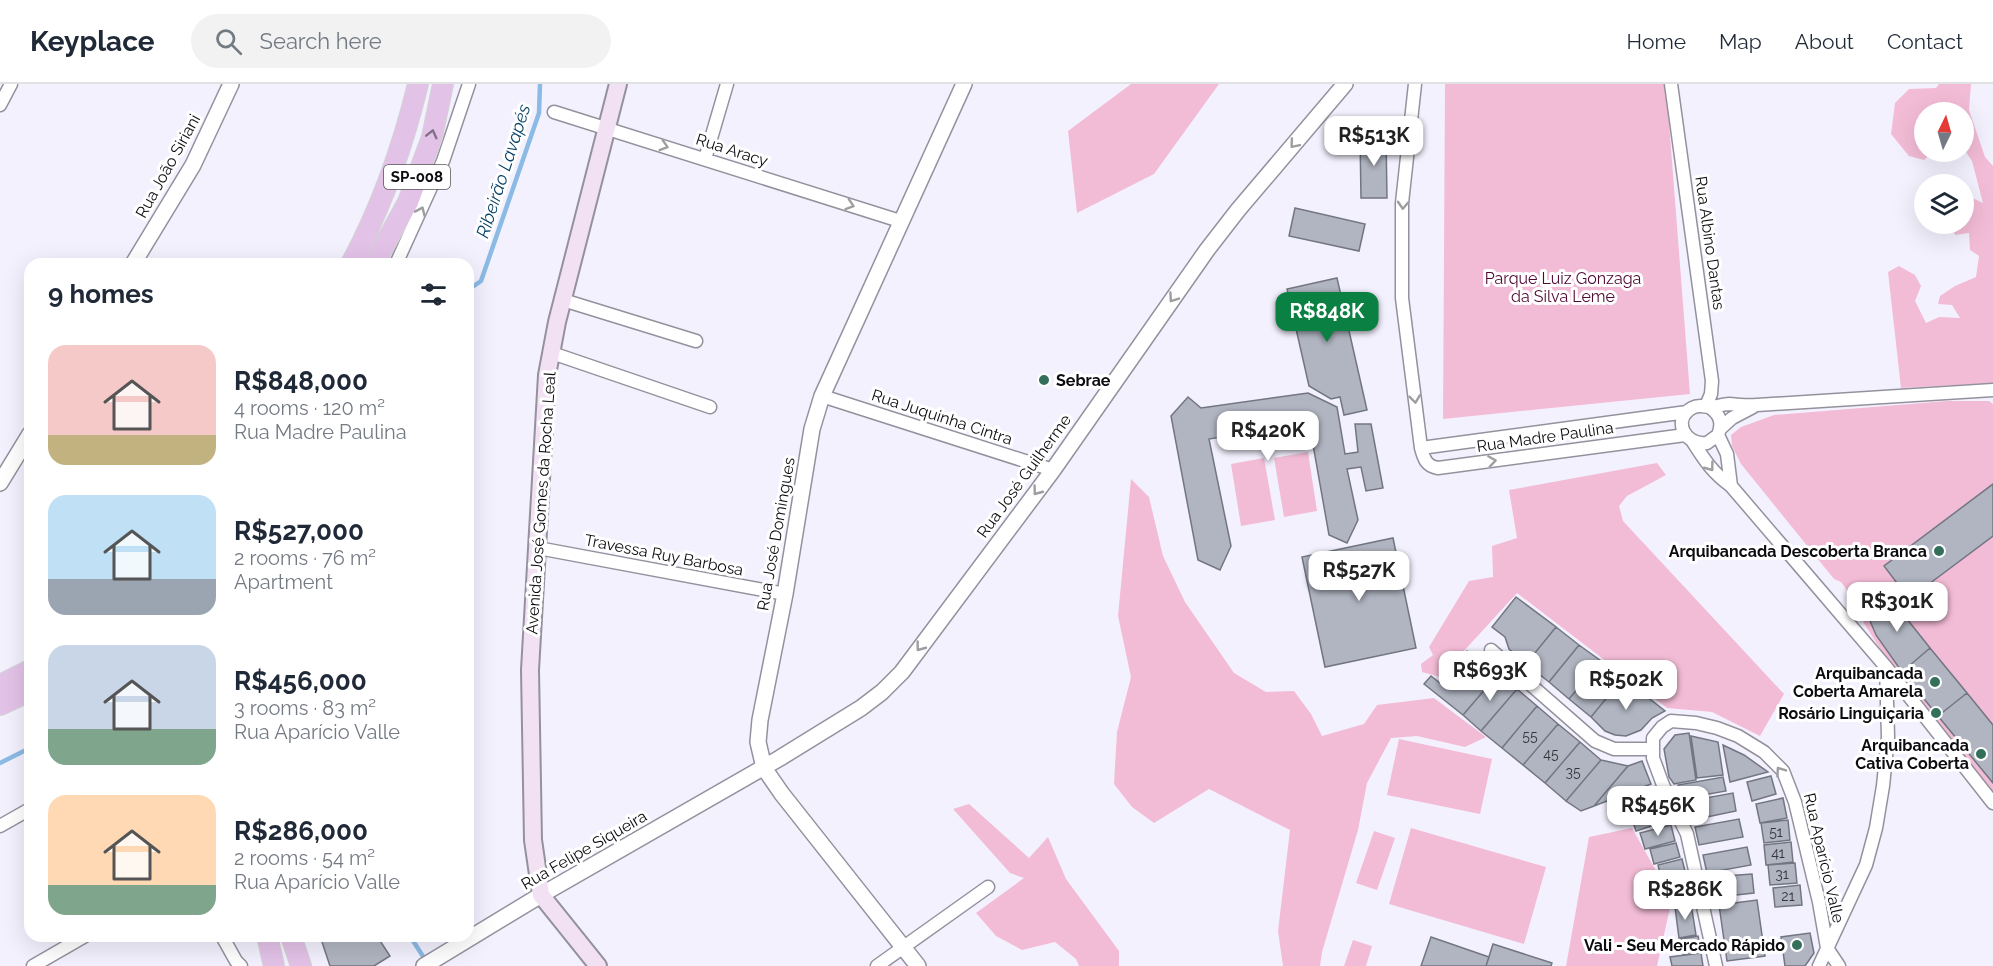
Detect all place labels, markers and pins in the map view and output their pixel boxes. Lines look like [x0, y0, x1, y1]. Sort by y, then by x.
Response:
pin: R$513K [1325, 116, 1423, 167]
pin: R$848K [1278, 292, 1376, 343]
place label: Sebrae [1056, 371, 1111, 390]
marker: Sebrae [1037, 373, 1051, 387]
pin: R$420K [1219, 411, 1317, 462]
place label: Arquibancada Descoberta Branca [1669, 542, 1927, 561]
marker: Arquibancada Descoberta Branca [1932, 544, 1946, 558]
pin: R$527K [1310, 551, 1408, 602]
pin: R$301K [1848, 582, 1946, 633]
pin: R$693K [1441, 651, 1539, 702]
pin: R$502K [1577, 660, 1675, 711]
place label: Arquibancada Coberta Amarela [1793, 664, 1923, 701]
marker: Arquibancada Coberta Amarela [1928, 675, 1942, 689]
place label: Rosário Linguiçaria [1778, 704, 1924, 723]
marker: Rosário Linguiçaria [1929, 706, 1943, 720]
place label: Arquibancada Cativa Coberta [1855, 736, 1969, 773]
marker: Arquibancada Cativa Coberta [1974, 747, 1988, 761]
pin: R$456K [1609, 786, 1707, 837]
pin: R$286K [1636, 870, 1734, 921]
place label: Vali - Seu Mercado Rápido [1584, 936, 1785, 955]
marker: Vali - Seu Mercado Rápido [1790, 938, 1804, 952]

